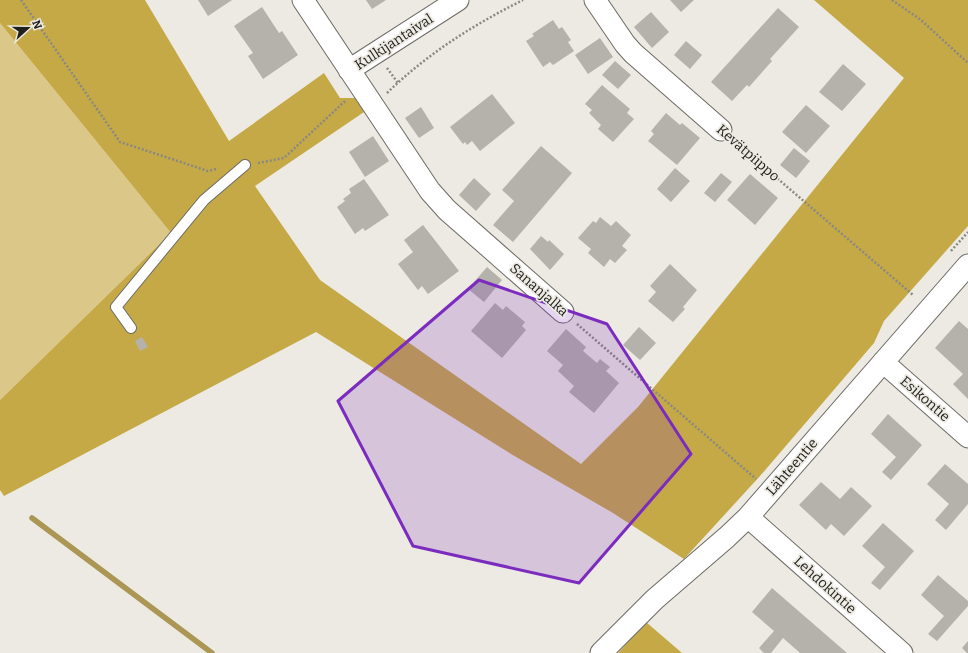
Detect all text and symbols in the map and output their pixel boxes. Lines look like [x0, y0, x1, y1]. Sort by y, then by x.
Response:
north arrow [8, 8, 48, 48]
street label: Kulkijantaival [352, 10, 436, 74]
text: N [29, 18, 45, 31]
street label: Kevätpiippo [713, 121, 783, 185]
street label: Sananjalka [506, 260, 572, 320]
street label: Esikontie [897, 373, 953, 425]
street label: Lähteentie [763, 435, 821, 499]
street label: Lehdokintie [790, 553, 860, 617]

